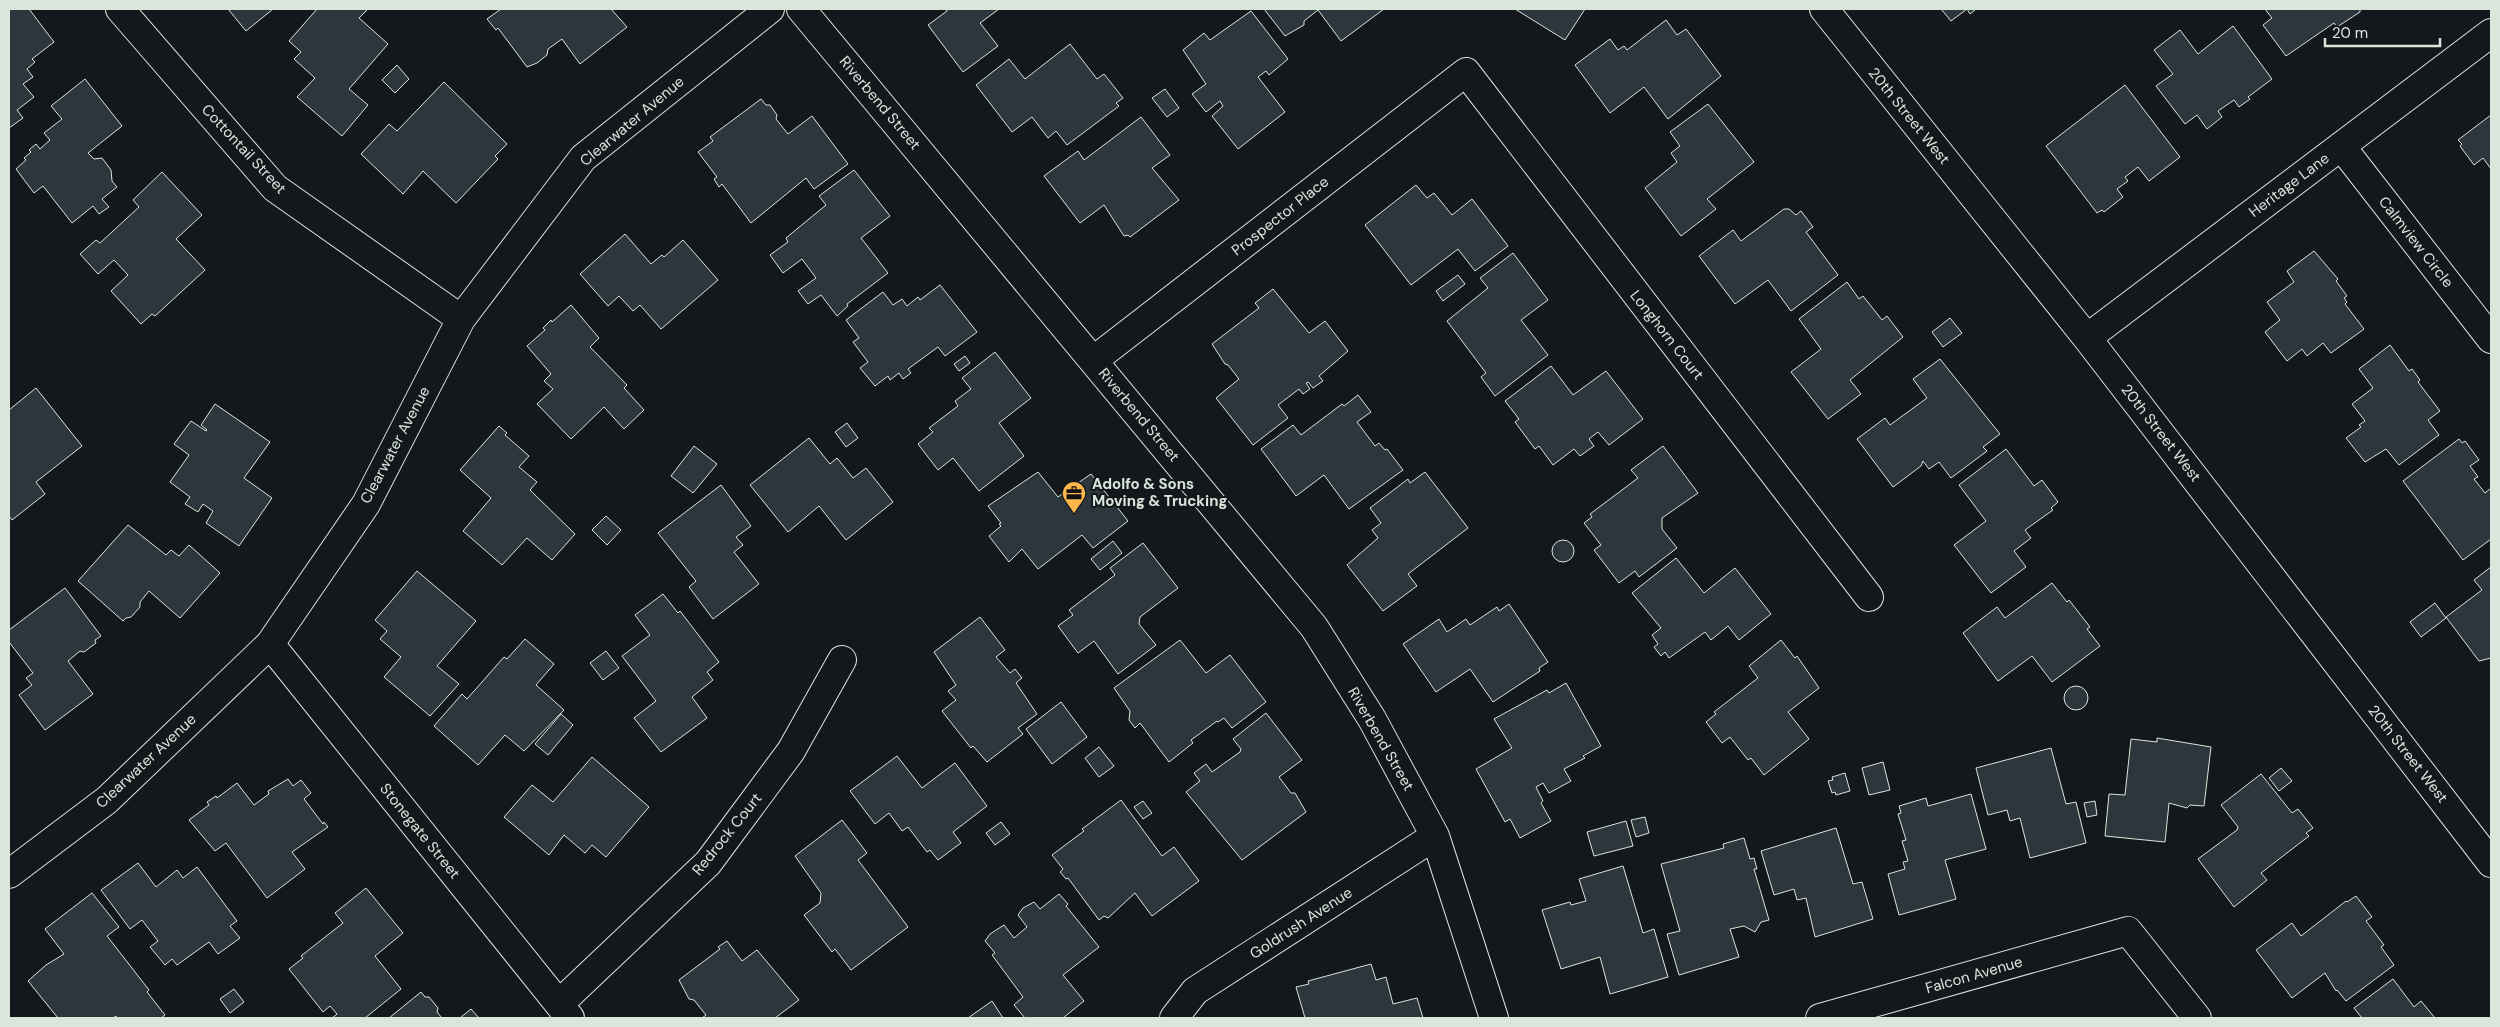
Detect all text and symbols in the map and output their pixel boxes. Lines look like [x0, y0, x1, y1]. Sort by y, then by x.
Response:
scale bar [2325, 15, 2440, 47]
text: 20 m [2332, 23, 2368, 43]
street label: Riverbend Street [835, 52, 925, 154]
street label: 20th Street West [1864, 63, 1954, 169]
street label: Clearwater Avenue [576, 72, 688, 170]
street label: Cottontail Street [197, 100, 291, 198]
street label: Heritage Lane [2245, 148, 2333, 222]
street label: Prospector Place [1227, 172, 1333, 260]
street label: Calmview Circle [2374, 192, 2458, 292]
street label: Longhorn Court [1626, 286, 1708, 384]
street label: Riverbend Street [1094, 364, 1184, 466]
street label: 20th Street West [2116, 380, 2206, 486]
street label: Clearwater Avenue [356, 383, 434, 507]
place label: Adolfo & Sons Moving & Trucking [1092, 474, 1227, 511]
office icon: Adolfo & Sons Moving & Trucking [1061, 480, 1087, 514]
street label: Riverbend Street [1343, 684, 1419, 795]
street label: 20th Street West [2363, 701, 2453, 807]
street label: Clearwater Avenue [92, 709, 200, 813]
street label: Stonegate Street [375, 779, 465, 883]
street label: Redrock Court [688, 789, 766, 879]
street label: Goldrush Avenue [1246, 882, 1356, 964]
street label: Falcon Avenue [1923, 952, 2025, 998]

